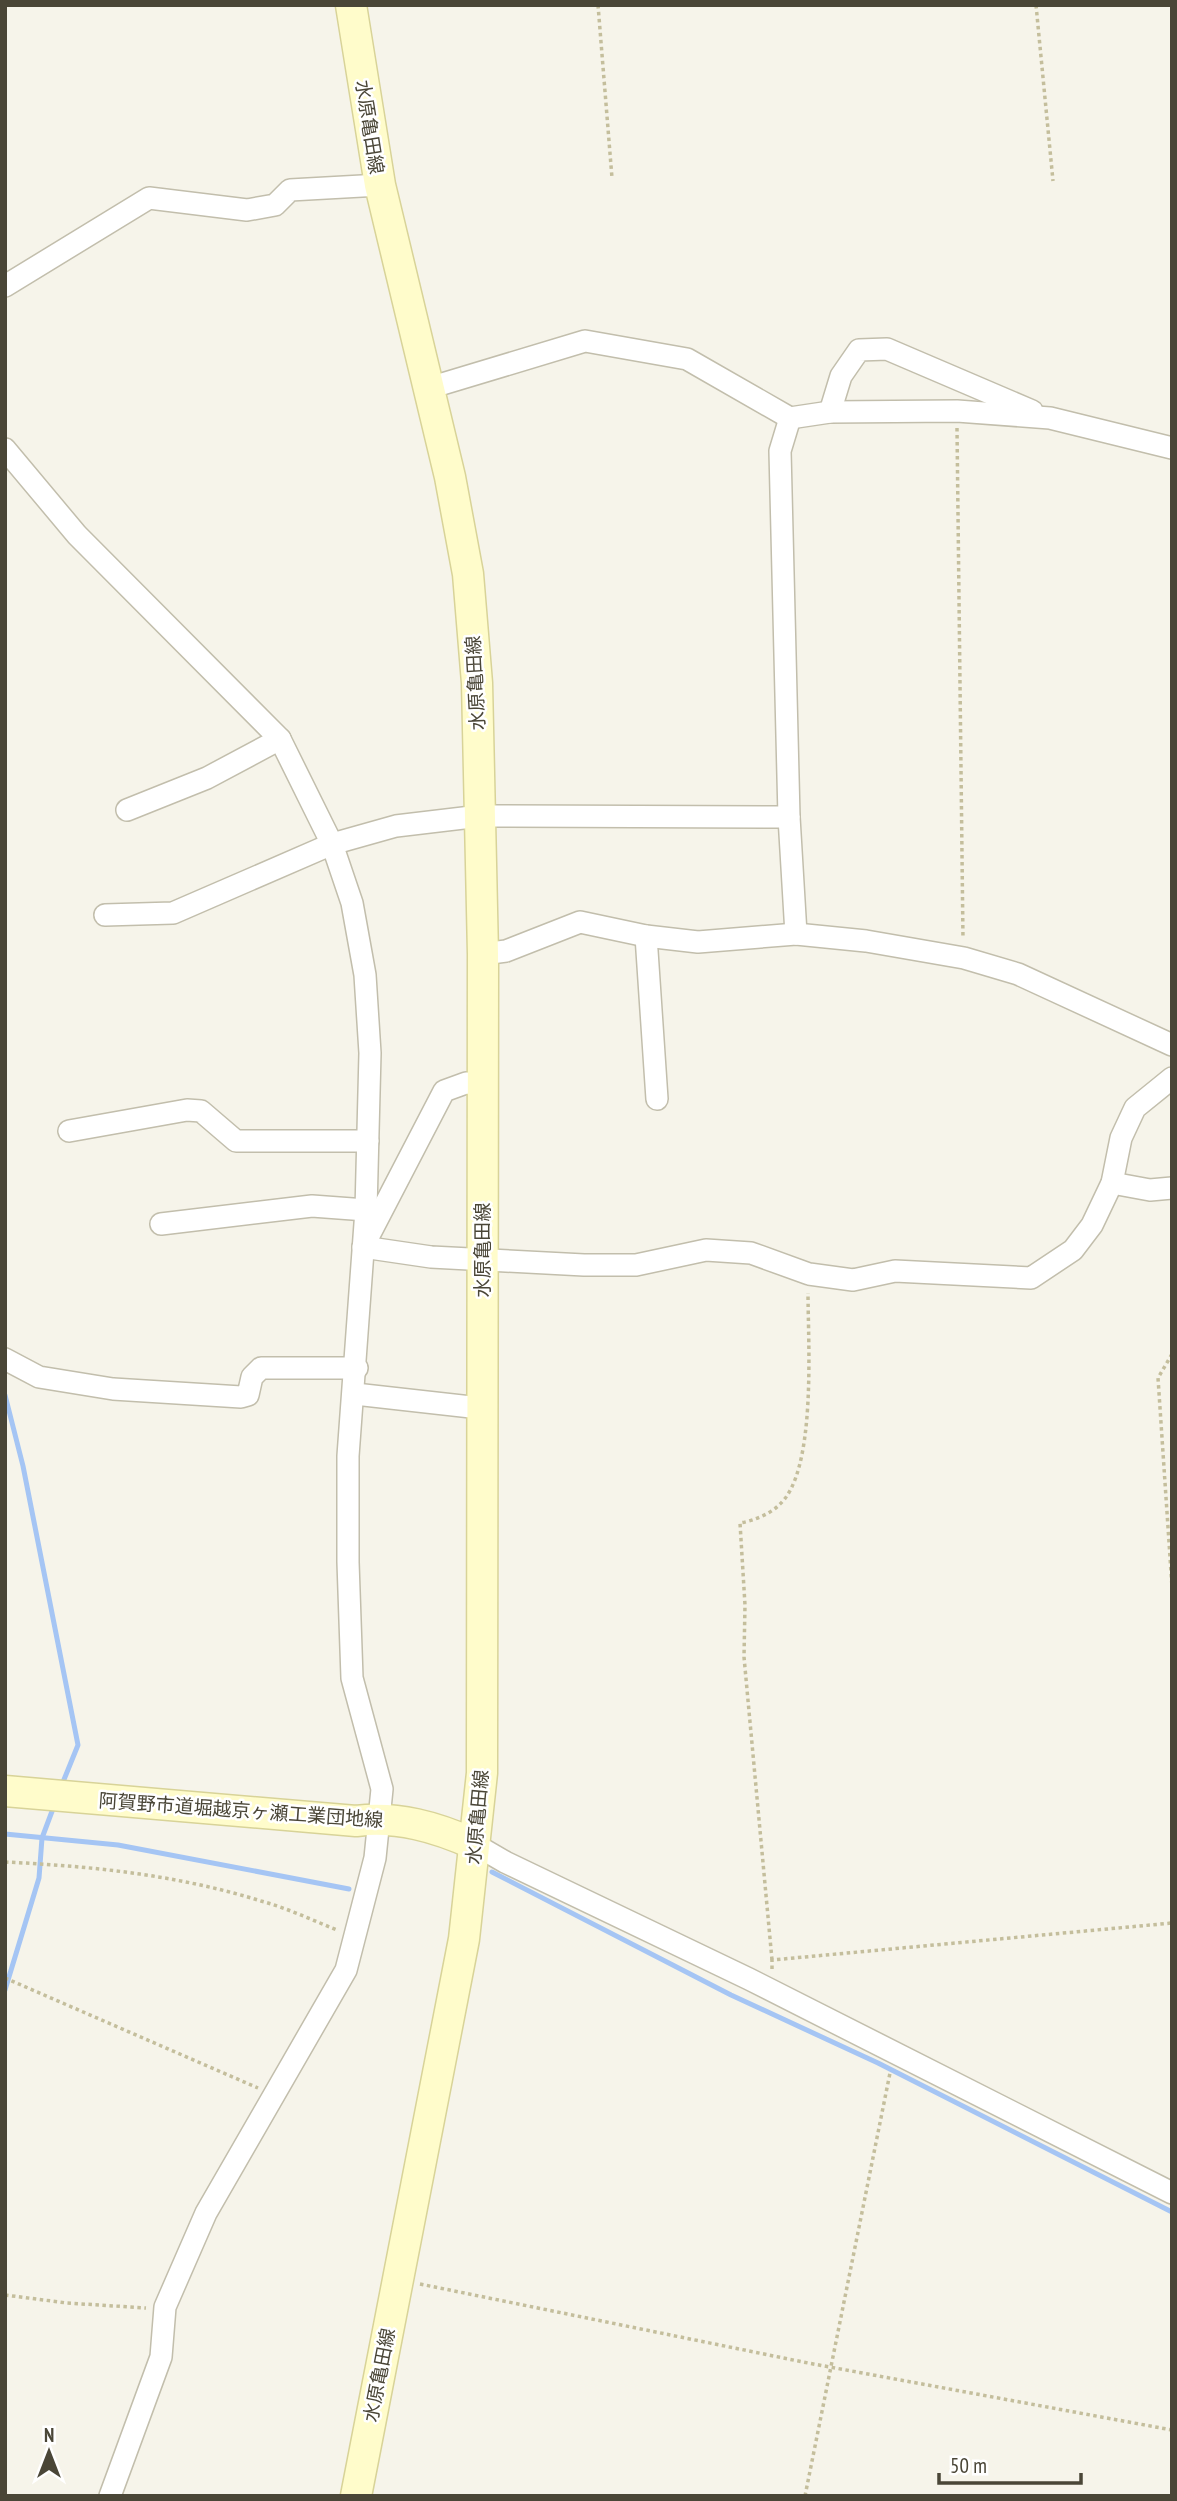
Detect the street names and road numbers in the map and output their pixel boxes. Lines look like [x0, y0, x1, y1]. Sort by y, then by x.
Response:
street label: 水原亀田線 [351, 78, 389, 176]
street label: 水原亀田線 [461, 635, 489, 731]
street label: 水原亀田線 [470, 1202, 494, 1298]
street label: 水原亀田線 [461, 1769, 493, 1865]
street label: 阿賀野市道堀越京ヶ瀬工業団地線 [98, 1788, 384, 1832]
street label: 水原亀田線 [358, 2326, 400, 2424]

